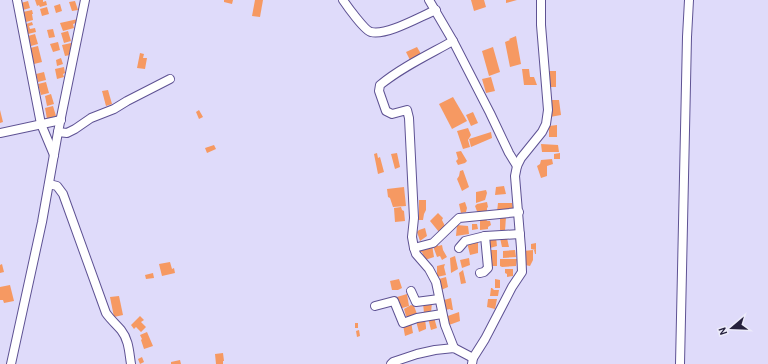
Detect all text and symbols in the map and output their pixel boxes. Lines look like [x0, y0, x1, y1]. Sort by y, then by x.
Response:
north arrow [712, 308, 752, 348]
text: N [716, 325, 730, 337]

